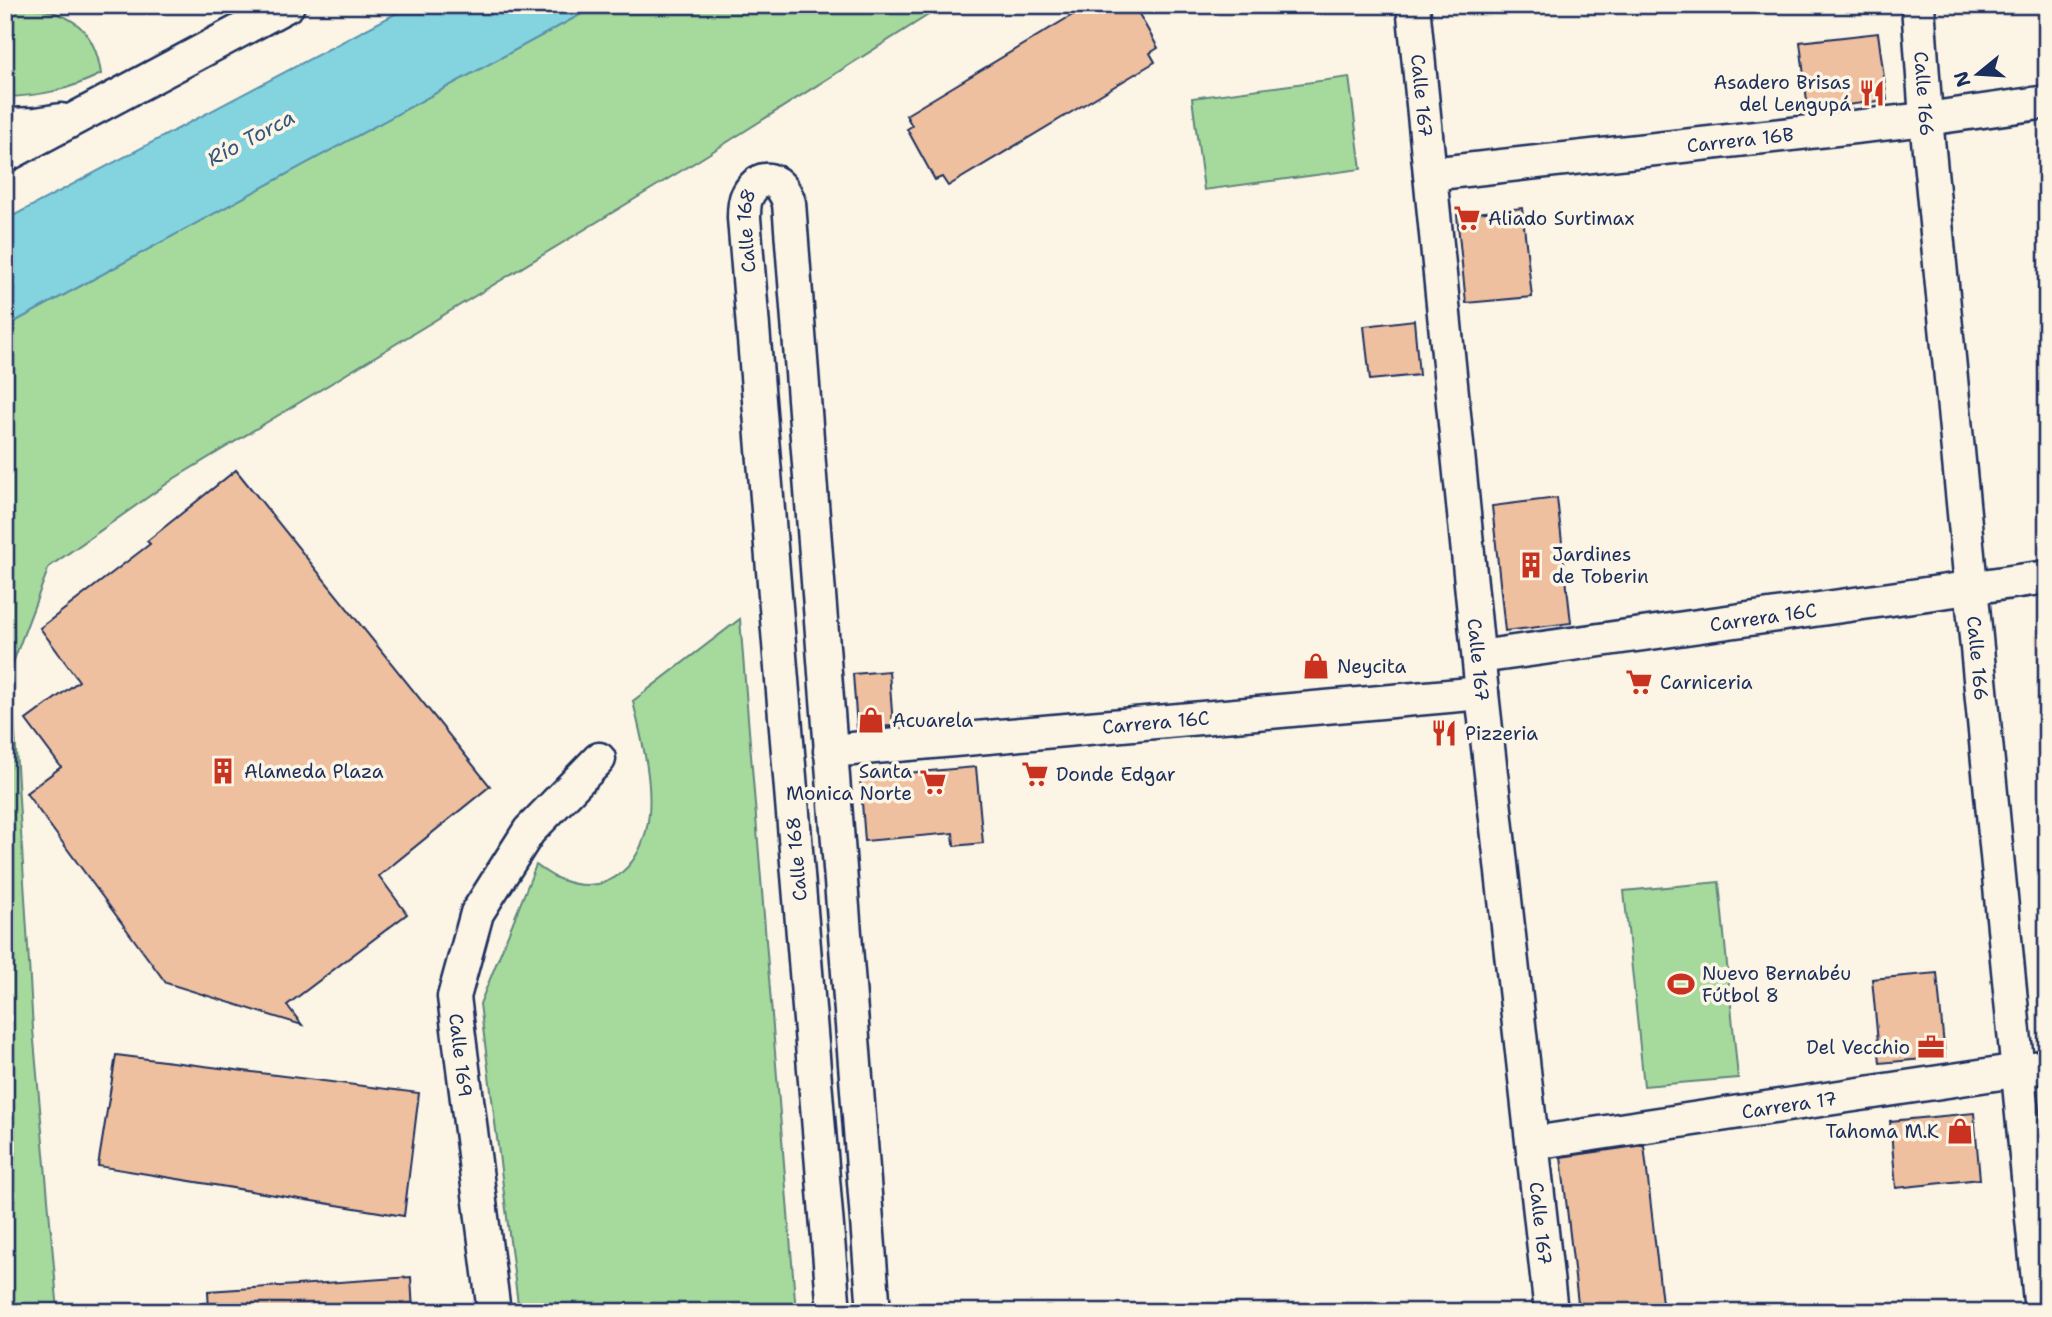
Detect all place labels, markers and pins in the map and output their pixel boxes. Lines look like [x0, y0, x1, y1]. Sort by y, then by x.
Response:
place label: Asadero Brisas del Lengupá [1714, 70, 1851, 117]
restaurant icon: Asadero Brisas del Lengupá [1857, 78, 1887, 108]
supermarket icon: Aliado Surtimax [1452, 203, 1482, 233]
place label: Aliado Surtimax [1488, 206, 1634, 231]
place label: Jardines de Toberin [1552, 542, 1649, 589]
building icon: Jardines de Toberin [1516, 550, 1546, 580]
shop icon: Neycita [1301, 651, 1331, 681]
place label: Neycita [1337, 654, 1407, 679]
supermarket icon: Carniceria [1624, 667, 1654, 697]
place label: Carniceria [1660, 670, 1753, 695]
shop icon: Acuarela [856, 705, 886, 735]
place label: Acuarela [892, 708, 973, 733]
restaurant icon: Pizzeria [1429, 718, 1459, 748]
place label: Pizzeria [1465, 721, 1538, 746]
building icon: Alameda Plaza [208, 756, 238, 786]
place label: Alameda Plaza [244, 759, 384, 784]
place label: Santa Monica Norte [786, 759, 912, 806]
supermarket icon: Donde Edgar [1020, 759, 1050, 789]
place label: Donde Edgar [1056, 762, 1176, 787]
supermarket icon: Santa Monica Norte [918, 767, 948, 797]
place label: Nuevo Bernabéu Fútbol 8 [1702, 961, 1851, 1008]
sports icon: Nuevo Bernabéu Fútbol 8 [1666, 969, 1696, 999]
office icon: Del Vecchio [1916, 1032, 1946, 1062]
place label: Del Vecchio [1806, 1035, 1910, 1060]
shop icon: Tahoma M.K [1945, 1116, 1975, 1146]
place label: Tahoma M.K [1826, 1119, 1939, 1144]

